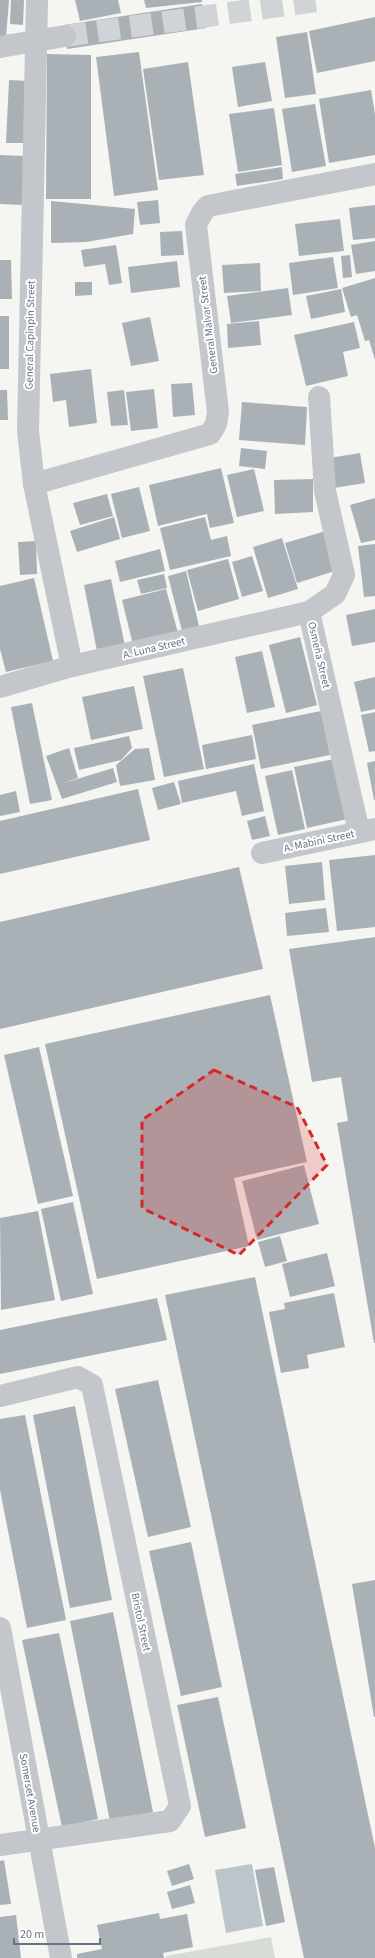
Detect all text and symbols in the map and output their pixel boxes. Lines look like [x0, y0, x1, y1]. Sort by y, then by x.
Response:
street label: General Malvar Street [195, 275, 221, 375]
street label: General Capinpin Street [22, 280, 38, 390]
street label: Osmeña Street [304, 620, 334, 690]
street label: A. Luna Street [121, 633, 187, 662]
street label: A. Mabini Street [282, 826, 356, 856]
street label: Bristol Street [127, 1591, 155, 1653]
street label: Somerset Avenue [16, 1752, 44, 1834]
scale bar [14, 1920, 100, 1946]
text: 20 m [20, 1926, 44, 1943]

